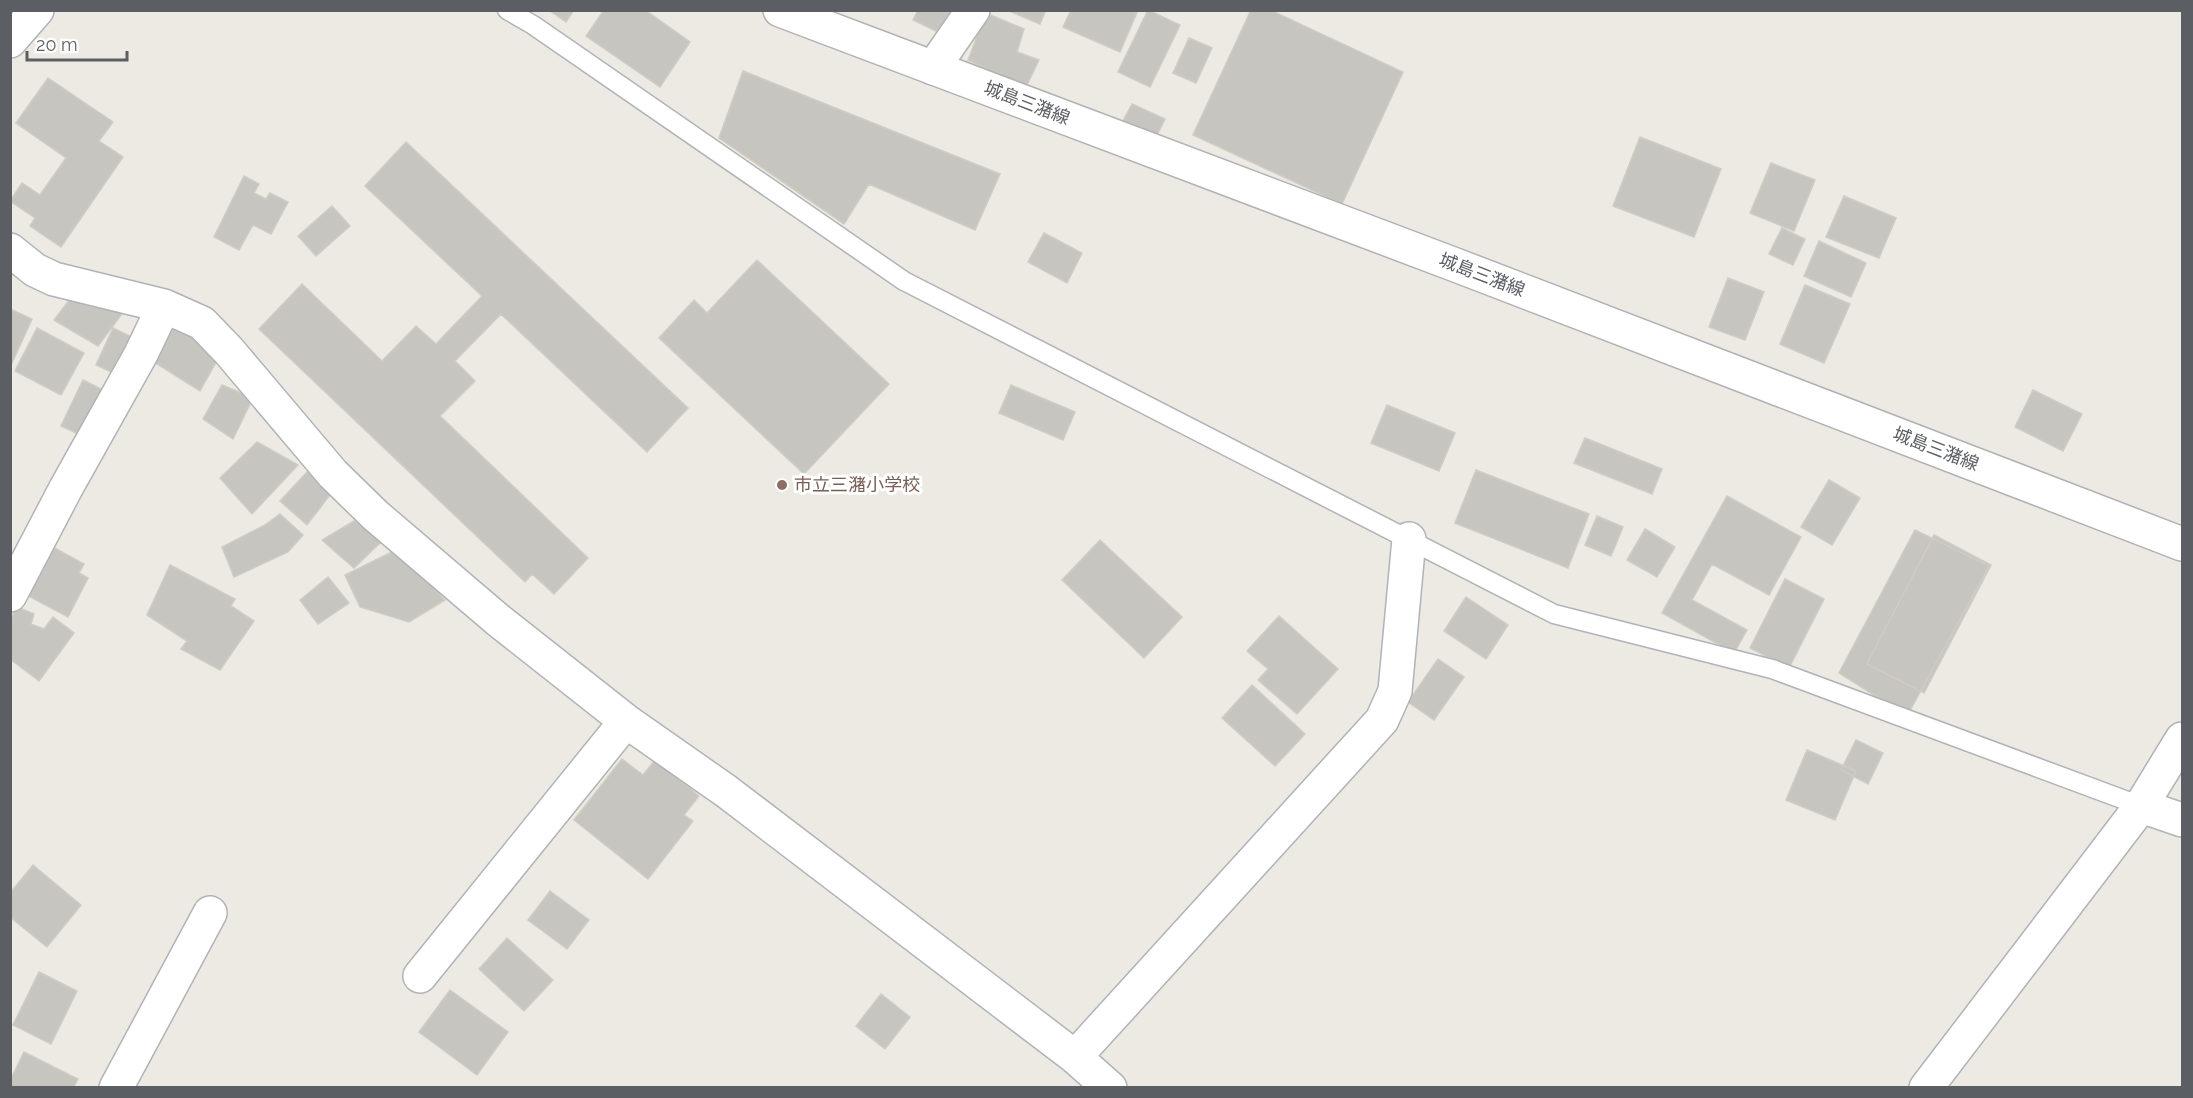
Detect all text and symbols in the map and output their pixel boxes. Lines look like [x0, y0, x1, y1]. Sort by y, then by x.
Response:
scale bar [27, 24, 128, 62]
text: 20 m [36, 34, 78, 55]
street label: 城島三潴線 [981, 77, 1073, 128]
street label: 城島三潴線 [1436, 249, 1528, 300]
street label: 城島三潴線 [1890, 423, 1982, 474]
place label: 市立三潴小学校 [794, 474, 920, 495]
marker: 市立三潴小学校 [775, 478, 789, 492]

